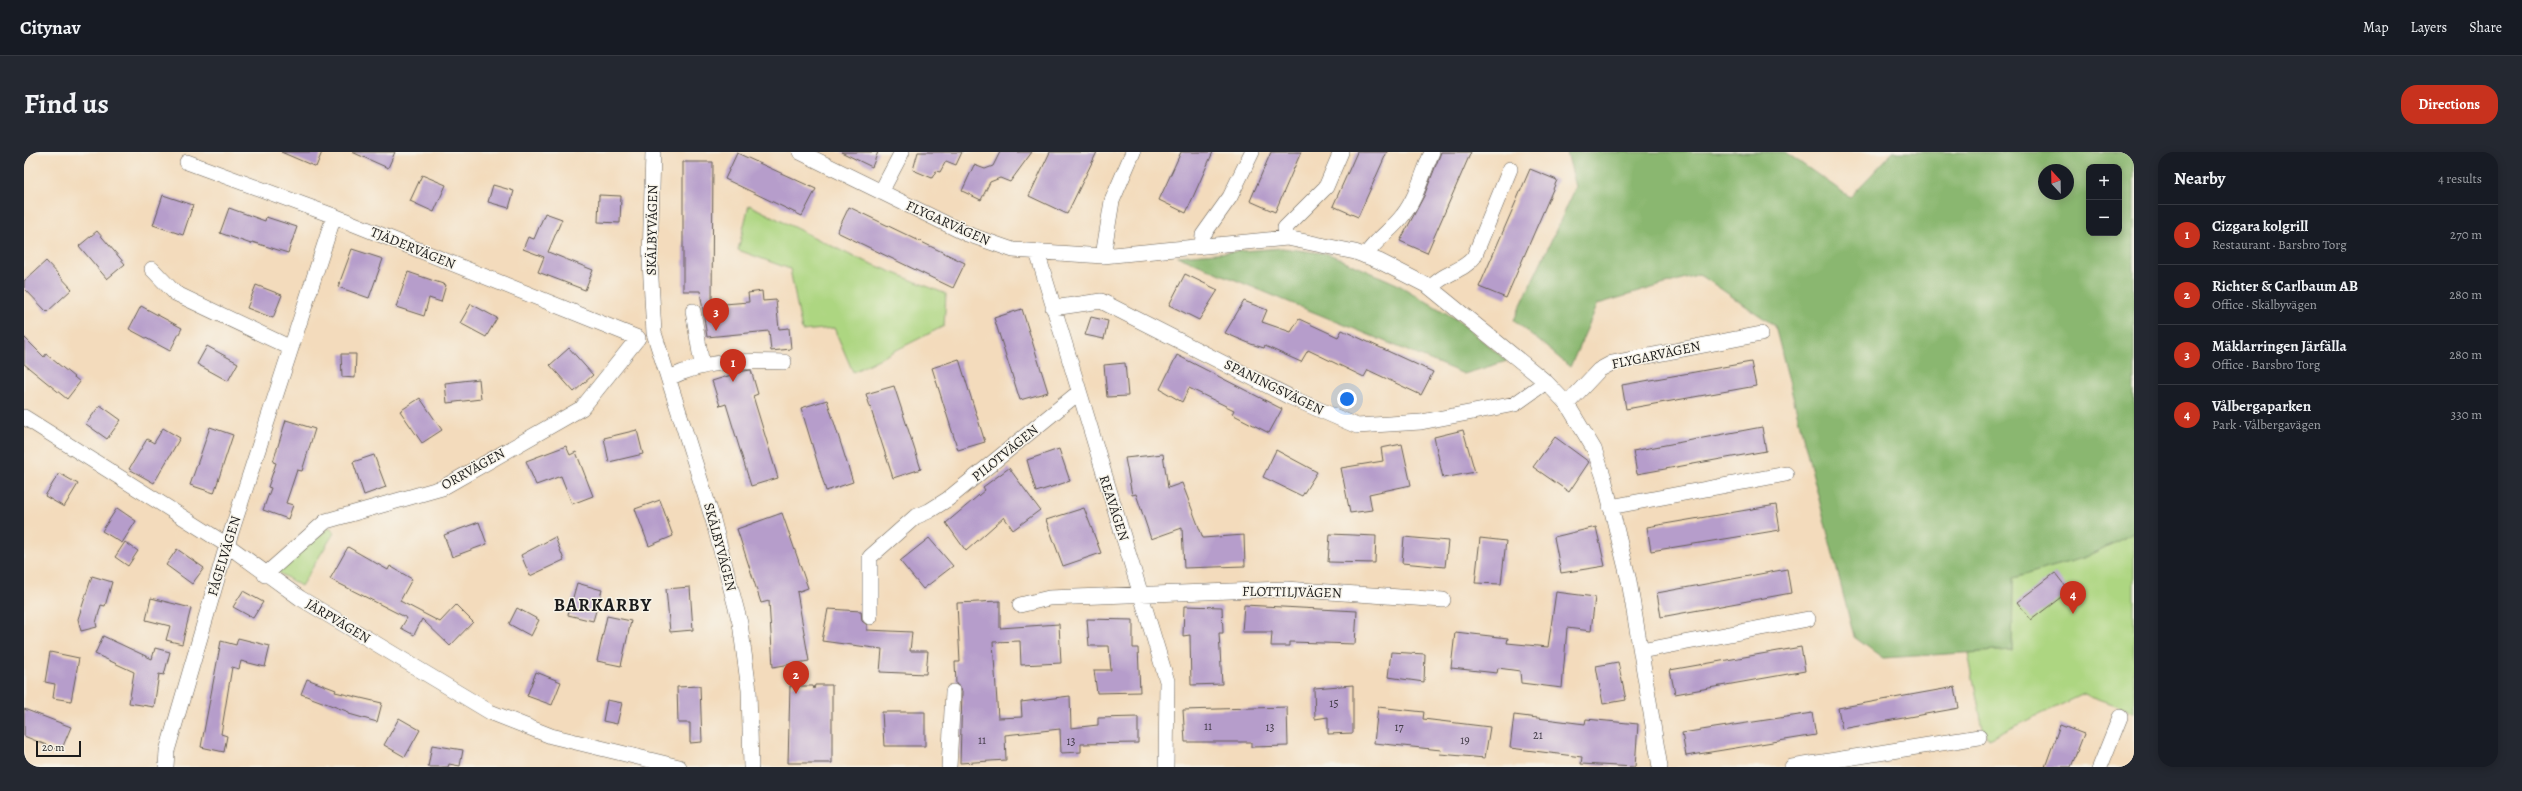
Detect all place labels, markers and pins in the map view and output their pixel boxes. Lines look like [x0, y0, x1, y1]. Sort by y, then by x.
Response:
pin: 3 [703, 298, 729, 331]
pin: 1 [720, 349, 746, 382]
pin: 4 [2060, 581, 2086, 614]
pin: 2 [783, 661, 809, 694]

